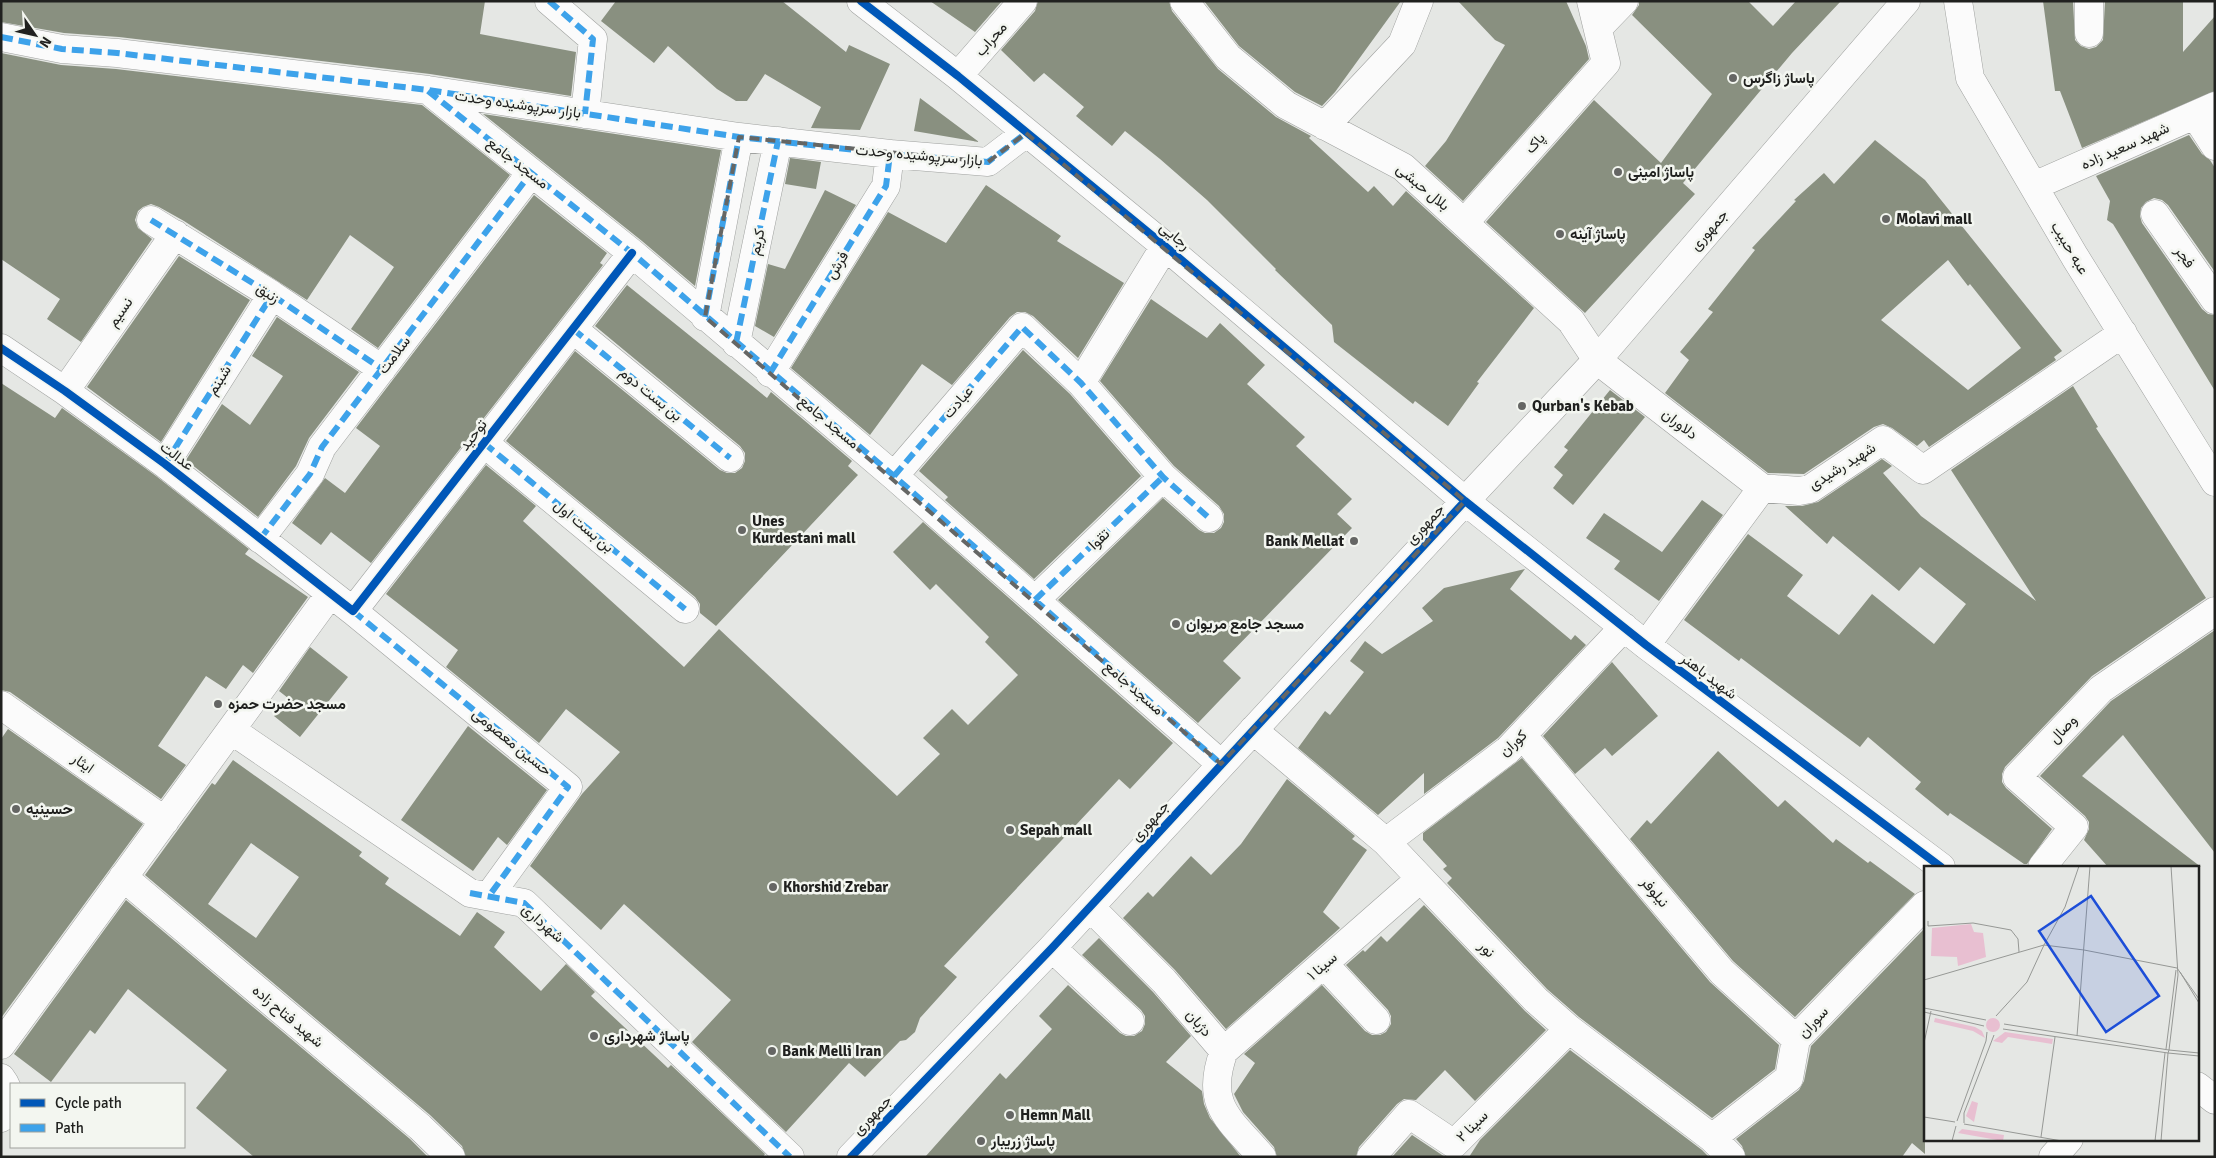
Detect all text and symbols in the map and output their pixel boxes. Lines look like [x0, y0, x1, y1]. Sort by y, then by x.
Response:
north arrow [10, 10, 60, 60]
street label: محراب [971, 18, 1011, 60]
text: N [36, 33, 55, 51]
place label: پاساژ زاگرس [1743, 69, 1815, 88]
marker: پاساژ زاگرس [1727, 72, 1739, 84]
street label: بازار سرپوشیده وحدت [453, 86, 582, 123]
street label: شهید سعید زاده [2078, 118, 2172, 174]
street label: پاک [1521, 129, 1550, 158]
street label: مسجد جامع [482, 133, 552, 194]
street label: بازار سرپوشیده وحدت [855, 140, 983, 171]
street label: بلال حبشی [1392, 160, 1453, 215]
place label: پاساژ امینی [1628, 163, 1694, 182]
marker: پاساژ امینی [1612, 166, 1624, 178]
street label: جمهوری [1686, 206, 1732, 255]
place label: Molavi mall [1896, 210, 1973, 228]
marker: Molavi mall [1880, 213, 1892, 225]
street label: رجایی [1155, 218, 1194, 255]
street label: عبه حبیب [2047, 218, 2093, 278]
place label: پاساژ آینه [1570, 225, 1626, 244]
street label: کریم [745, 227, 770, 257]
marker: پاساژ آینه [1554, 228, 1566, 240]
street label: فجر [2170, 242, 2199, 272]
street label: فرش [822, 248, 853, 283]
street label: زنبق [252, 279, 283, 308]
street label: نسیم [103, 294, 137, 331]
street label: سلامت [374, 332, 414, 378]
street label: شبنم [203, 362, 236, 399]
street label: بن بست دوم [615, 363, 686, 426]
street label: عبادت [939, 382, 977, 422]
street label: مسجد جامع [794, 392, 863, 454]
place label: Qurban's Kebab [1532, 397, 1634, 415]
marker: Qurban's Kebab [1516, 400, 1528, 412]
street label: دلاوران [1659, 405, 1701, 443]
street label: توحید [455, 415, 491, 454]
street label: عدالت [157, 438, 198, 475]
street label: شهید رشیدی [1805, 438, 1880, 495]
street label: بن بست اول [550, 496, 618, 557]
street label: جمهوری [1402, 500, 1449, 549]
place label: Unes Kurdestani mall [752, 512, 856, 547]
marker: Unes Kurdestani mall [736, 524, 748, 536]
street label: تقوا [1085, 525, 1113, 553]
place label: Bank Mellat [1265, 532, 1344, 550]
marker: Bank Mellat [1348, 535, 1360, 547]
place label: مسجد جامع مریوان [1186, 615, 1304, 634]
marker: مسجد جامع مریوان [1170, 618, 1182, 630]
street label: شهید باهنر [1677, 648, 1741, 703]
street label: مسجد جامع [1099, 657, 1168, 720]
place label: مسجد حضرت حمزه [228, 695, 346, 713]
marker: مسجد حضرت حمزه [212, 698, 224, 710]
street label: حسین معصومی [468, 704, 555, 780]
street label: وصال [2045, 711, 2081, 747]
street label: کوران [1495, 726, 1531, 760]
street label: ایثار [68, 748, 98, 777]
street label: جمهوری [1127, 797, 1174, 846]
place label: حسینیه [26, 800, 73, 818]
marker: حسینیه [10, 803, 22, 815]
place label: Sepah mall [1020, 821, 1092, 839]
marker: Sepah mall [1004, 824, 1016, 836]
inset map [1924, 866, 2198, 1140]
street label: نیلوفر [1637, 872, 1673, 911]
place label: Khorshid Zrebar [783, 878, 888, 896]
marker: Khorshid Zrebar [767, 881, 779, 893]
street label: شهرداری [517, 900, 568, 947]
street label: نور [1474, 936, 1499, 961]
street label: سینا ۱ [1303, 948, 1341, 984]
street label: شهید فتاح زاده [247, 981, 327, 1053]
street label: سوران [1794, 1002, 1832, 1041]
street label: دژبان [1182, 1006, 1216, 1040]
place label: پاساژ شهرداری [604, 1027, 690, 1046]
marker: پاساژ شهرداری [588, 1030, 600, 1042]
place label: Bank Melli Iran [782, 1042, 881, 1060]
marker: Bank Melli Iran [766, 1045, 778, 1057]
legend [10, 1083, 185, 1148]
street label: جمهوری [849, 1091, 896, 1139]
text: Cycle path [55, 1094, 122, 1112]
place label: Hemn Mall [1020, 1106, 1091, 1124]
street label: سینا ۲ [1452, 1106, 1492, 1146]
marker: Hemn Mall [1004, 1109, 1016, 1121]
text: Path [55, 1119, 84, 1137]
place label: پاساژ زریبار [990, 1132, 1055, 1151]
marker: پاساژ زریبار [975, 1135, 987, 1147]

